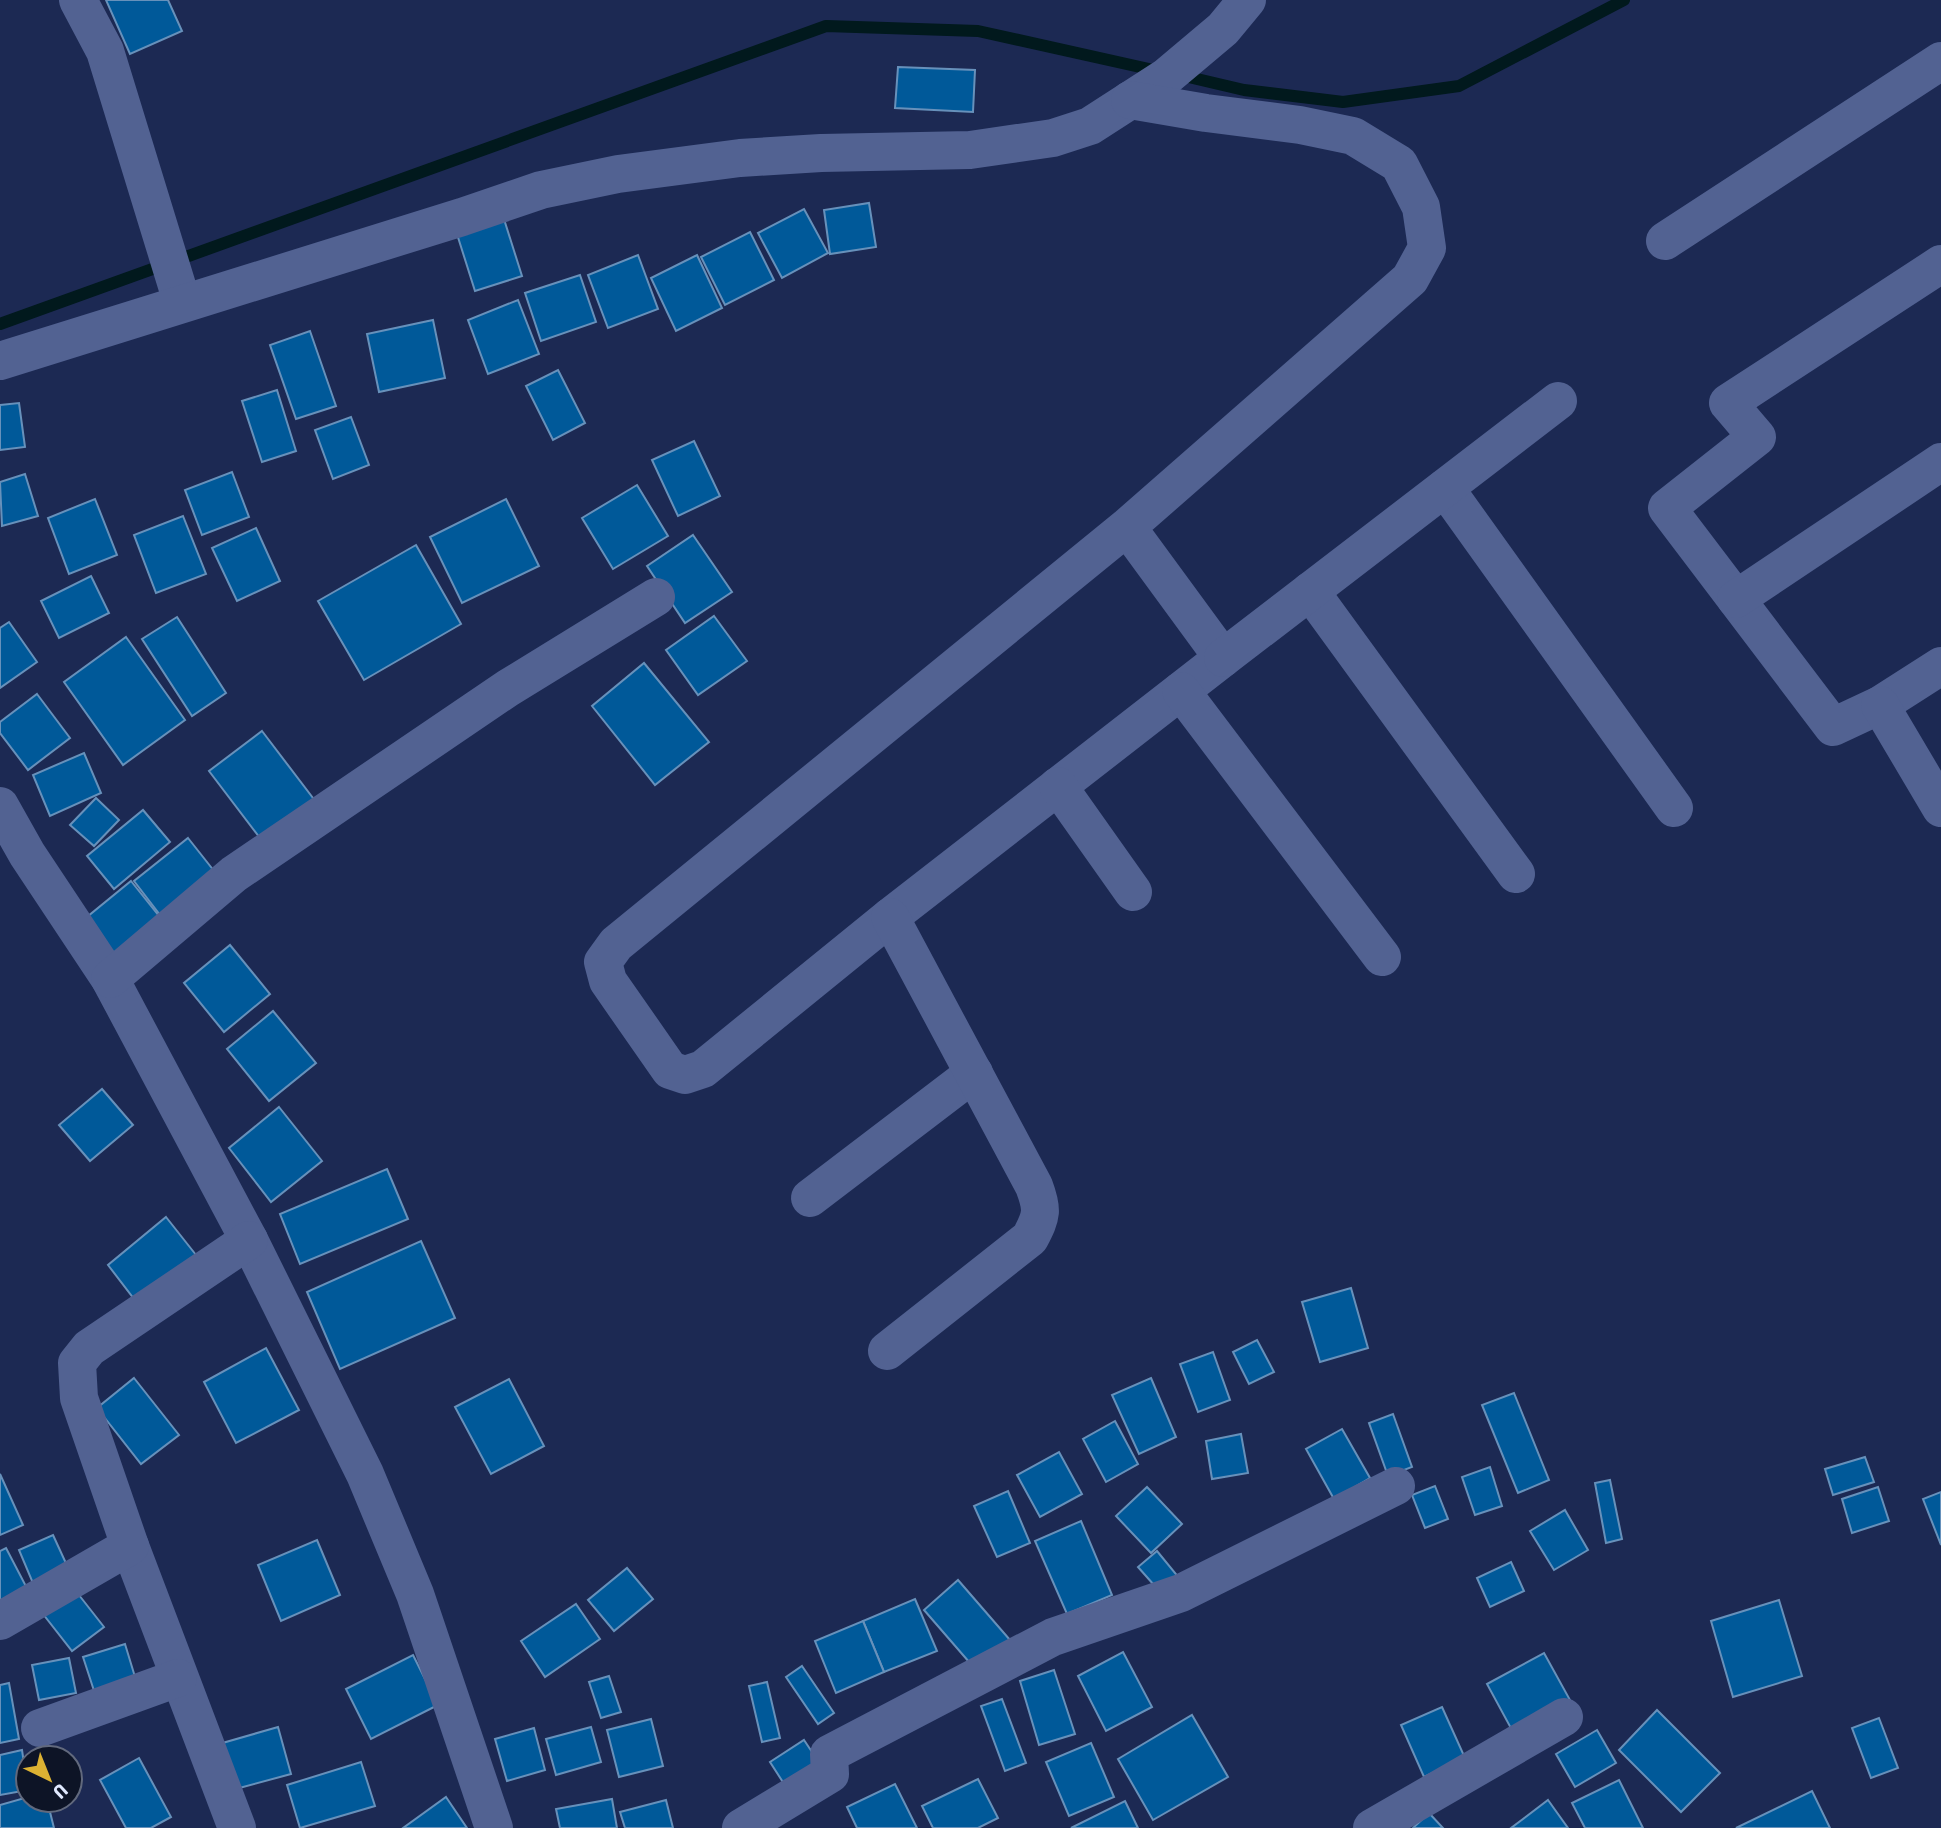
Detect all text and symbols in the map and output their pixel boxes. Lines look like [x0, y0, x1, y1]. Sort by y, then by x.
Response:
north arrow [14, 1744, 84, 1814]
text: U [49, 1780, 72, 1803]

